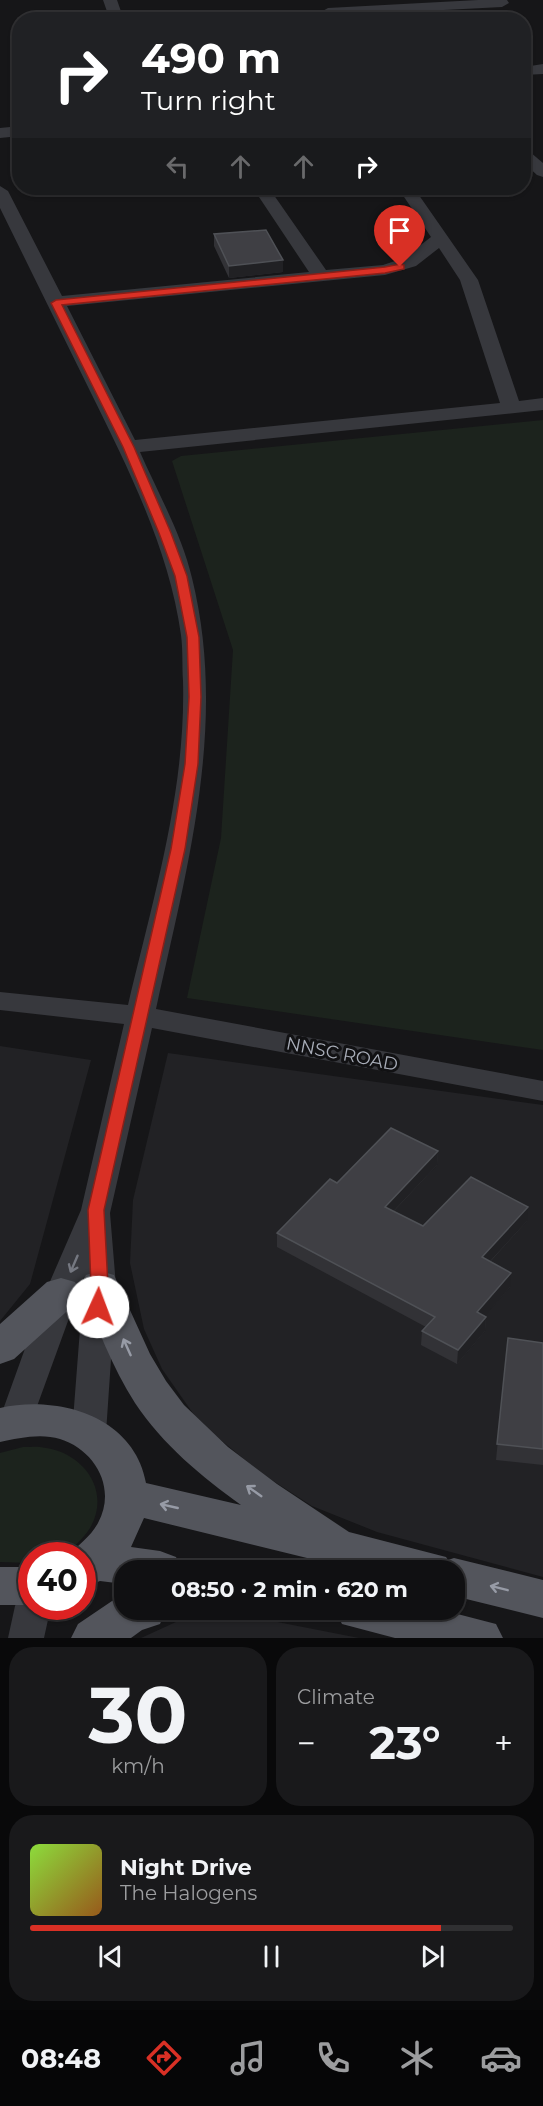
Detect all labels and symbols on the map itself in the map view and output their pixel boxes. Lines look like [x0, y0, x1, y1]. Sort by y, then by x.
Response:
pin [374, 205, 425, 267]
street label: NNSC ROAD [284, 1032, 400, 1076]
one-way arrow [67, 1255, 78, 1273]
position arrow [66, 1275, 130, 1339]
one-way arrow [120, 1338, 131, 1356]
one-way arrow [247, 1485, 263, 1497]
one-way arrow [160, 1500, 179, 1512]
speed limit sign: 40 [18, 1542, 96, 1620]
one-way arrow [490, 1581, 509, 1593]

